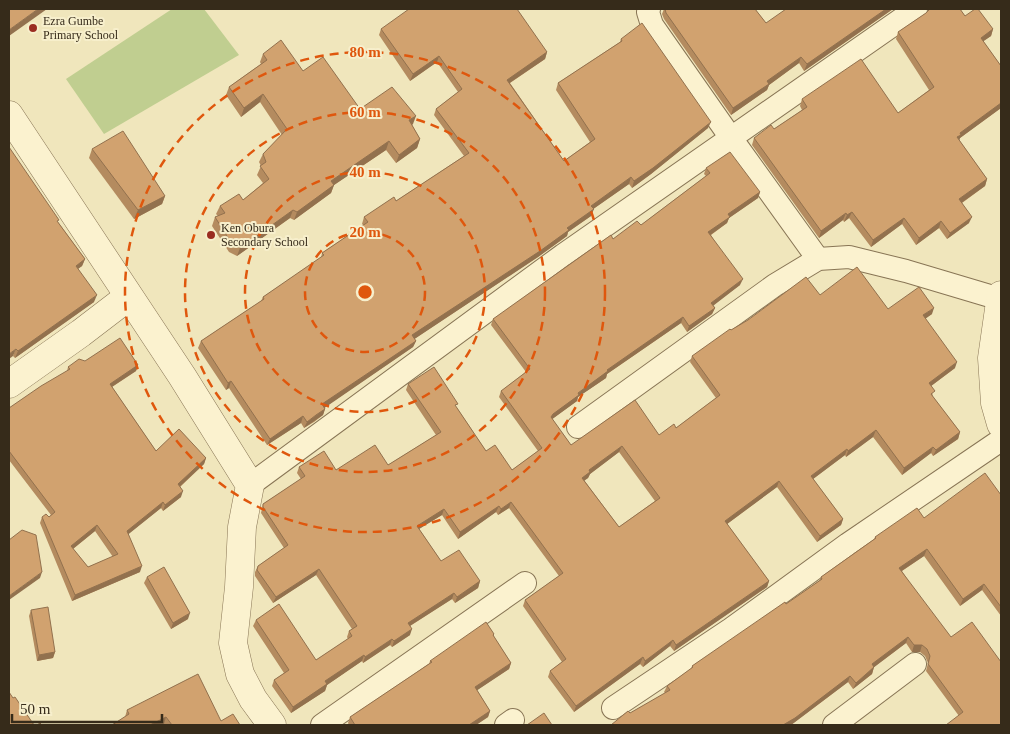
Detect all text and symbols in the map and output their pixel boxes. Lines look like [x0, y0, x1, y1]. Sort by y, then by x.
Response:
place label: Ezra Gumbe Primary School [43, 14, 119, 42]
marker: Ezra Gumbe Primary School [27, 22, 39, 34]
text: 80 m [349, 44, 381, 60]
text: 60 m [349, 104, 381, 120]
text: 40 m [349, 164, 381, 180]
place label: Ken Obura Secondary School [221, 221, 309, 249]
text: 20 m [349, 224, 381, 240]
marker: Ken Obura Secondary School [205, 229, 217, 241]
centre of rings [356, 283, 374, 301]
scale bar [12, 692, 162, 724]
text: 50 m [20, 701, 51, 717]

